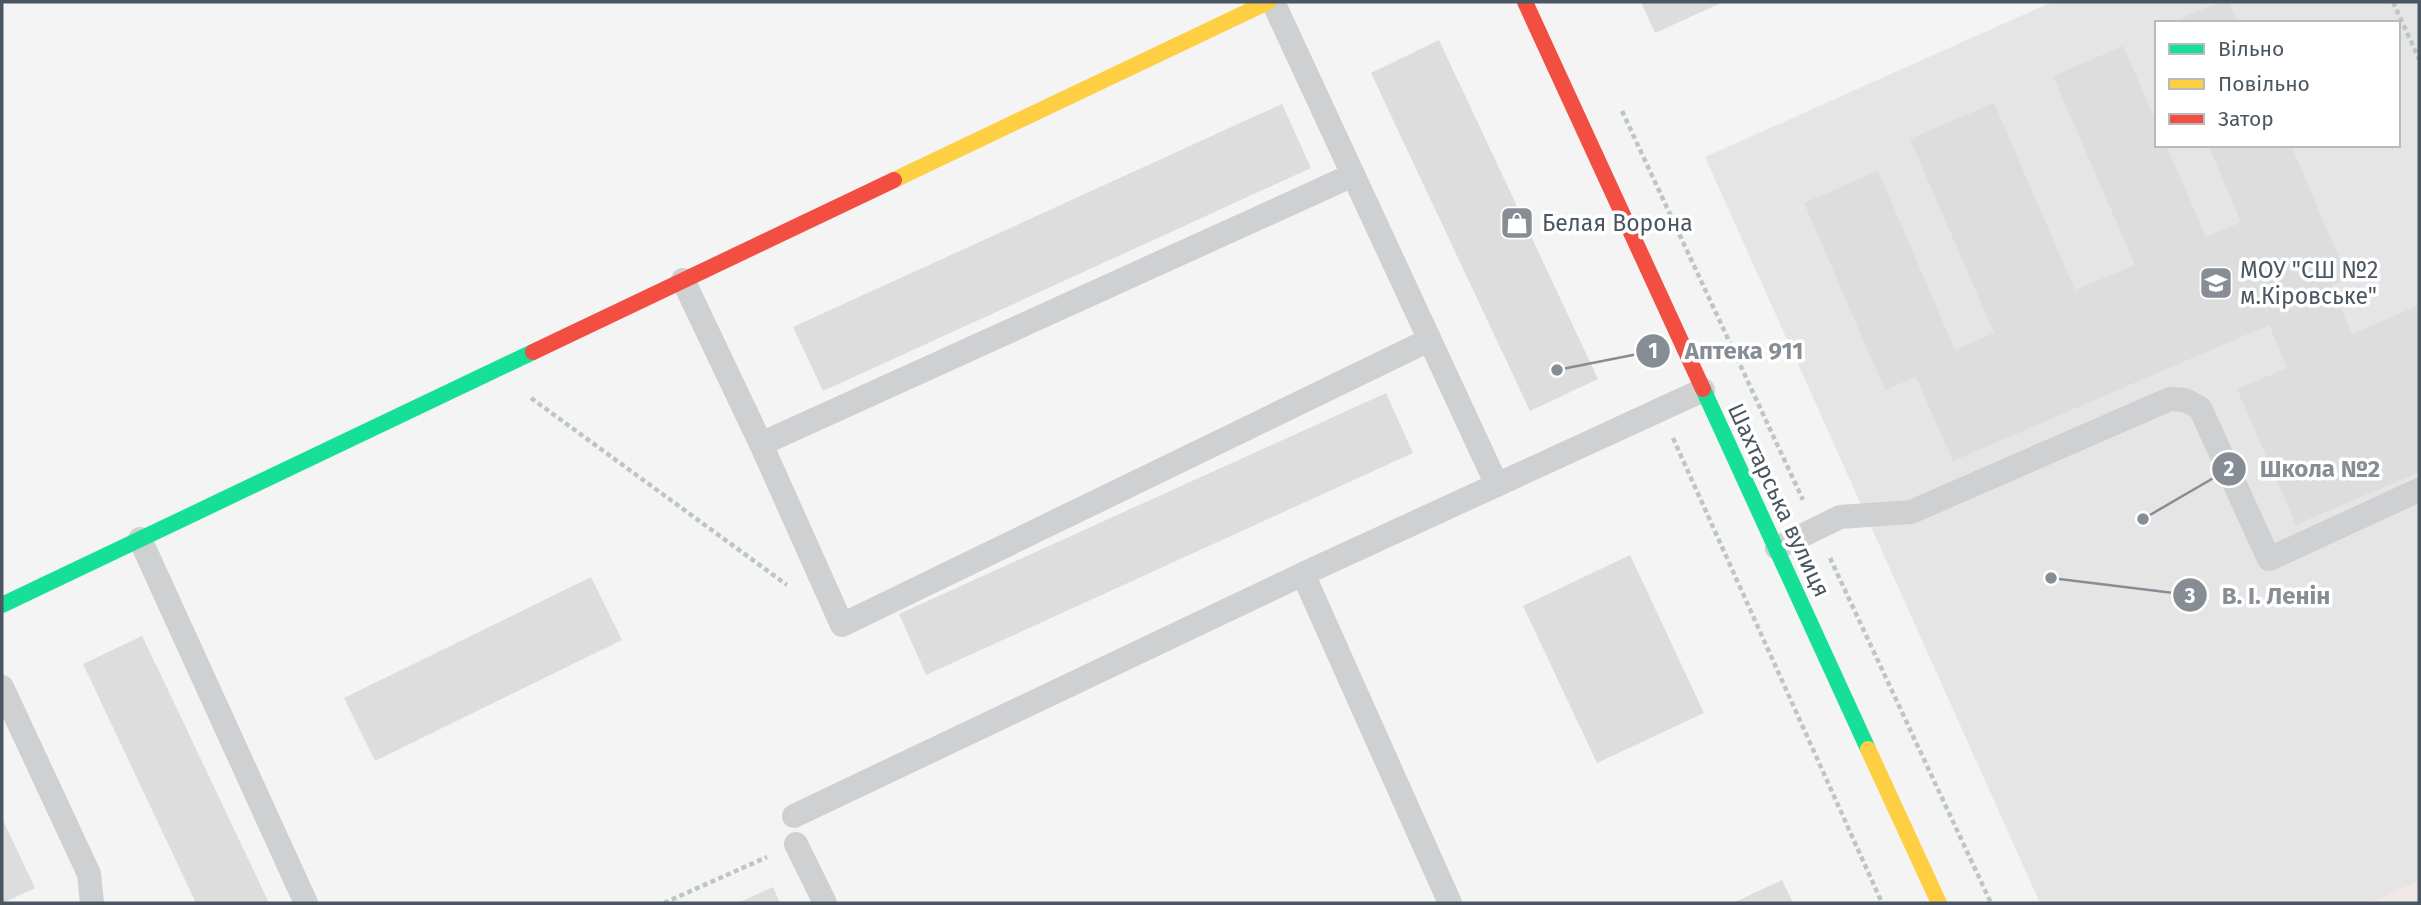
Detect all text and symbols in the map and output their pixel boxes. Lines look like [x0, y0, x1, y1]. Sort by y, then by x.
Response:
legend [2155, 21, 2400, 147]
text: Вільно [2218, 36, 2284, 62]
text: Повільно [2218, 71, 2310, 97]
text: Затор [2218, 106, 2274, 132]
shop icon: Белая Ворона [1498, 204, 1536, 242]
place label: Белая Ворона [1542, 209, 1693, 237]
place label: МОУ "СШ №2 м.Кіровське" [2240, 256, 2378, 310]
school or university icon: МОУ "СШ №2 м.Кіровське" [2197, 264, 2235, 302]
callout: Аптека 911 [1635, 328, 1817, 373]
text: Аптека 911 [1684, 337, 1803, 365]
text: 1 [1648, 338, 1658, 364]
street label: Шахтарська вулиця [1722, 399, 1836, 601]
callout: Школа №2 [2211, 446, 2395, 491]
text: Школа №2 [2260, 455, 2380, 483]
text: 2 [2224, 456, 2235, 482]
callout: В. І. Ленін [2173, 573, 2344, 618]
text: В. І. Ленін [2222, 582, 2330, 610]
text: 3 [2184, 583, 2196, 609]

